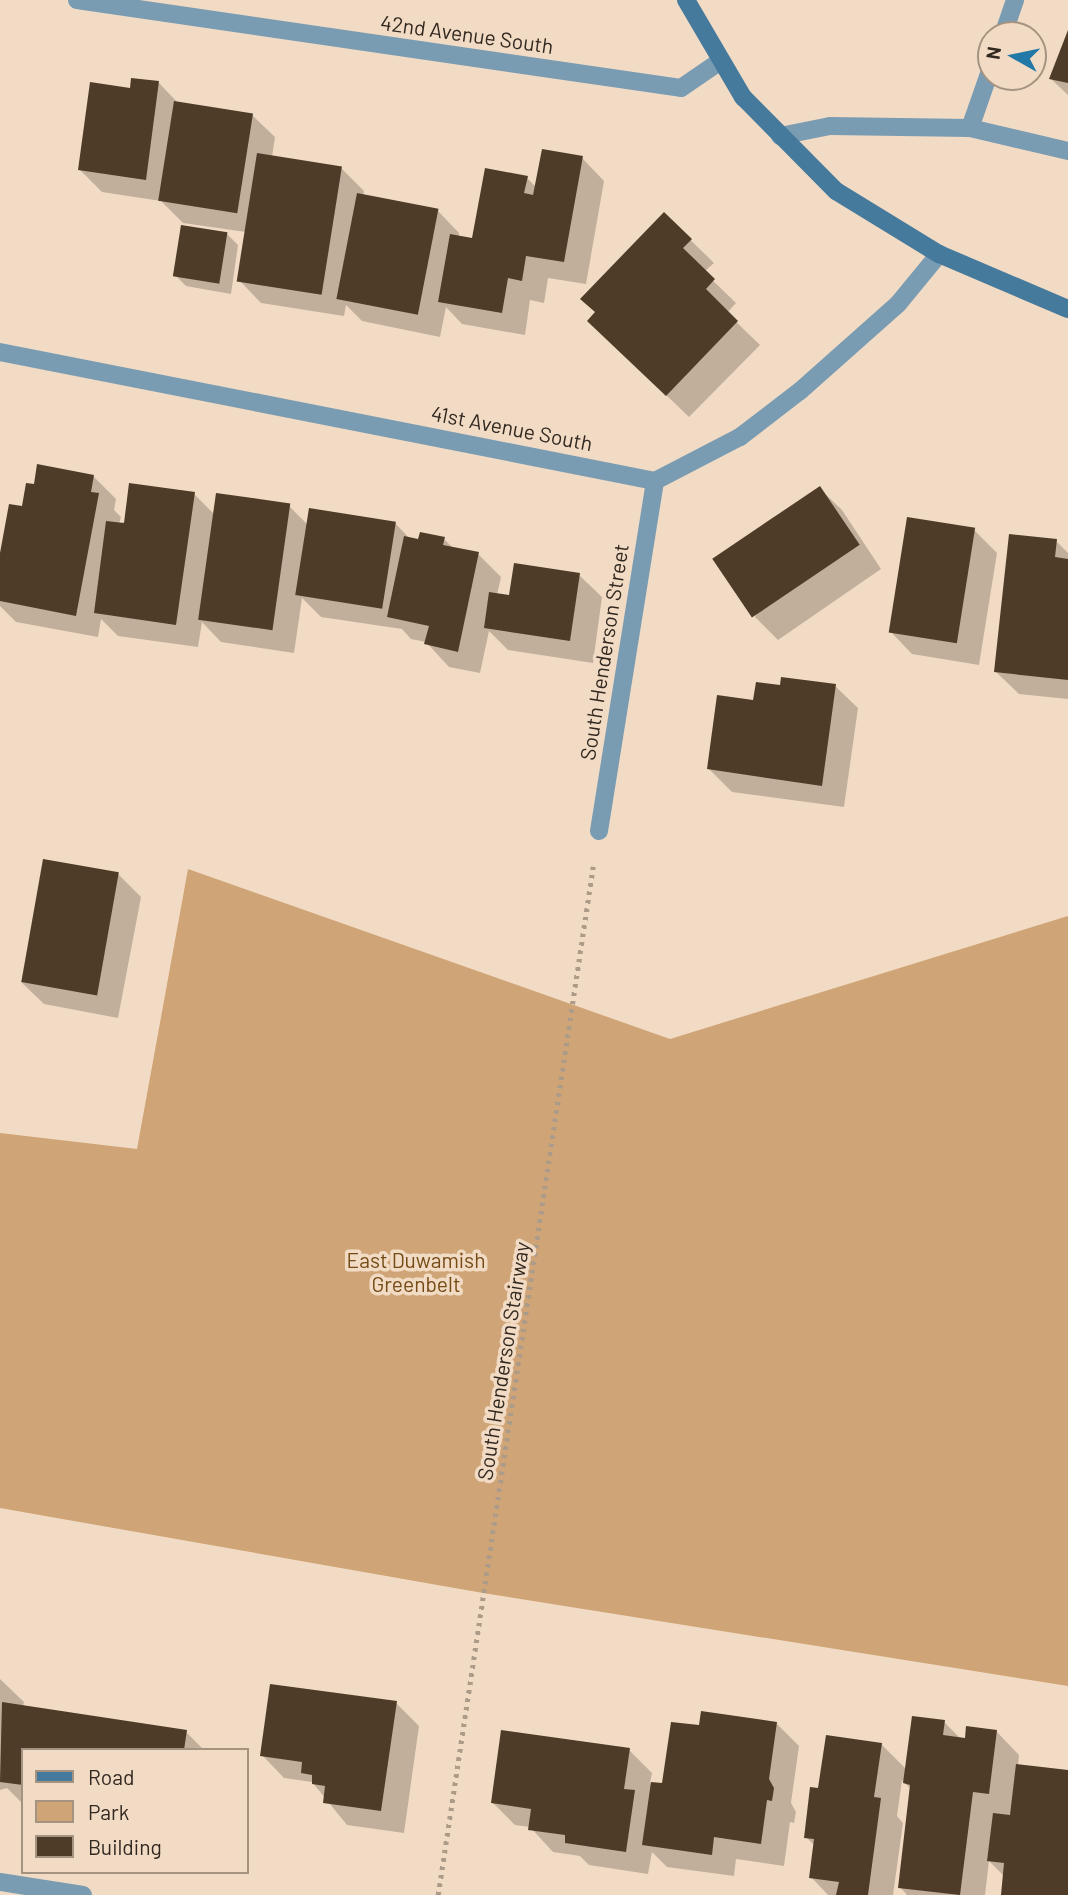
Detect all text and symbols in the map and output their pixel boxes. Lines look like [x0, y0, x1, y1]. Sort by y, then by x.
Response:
street label: 42nd Avenue South [379, 9, 555, 59]
north arrow [977, 21, 1047, 91]
text: N [980, 45, 1005, 61]
street label: 41st Avenue South [429, 400, 595, 456]
street label: South Henderson Street [574, 542, 634, 762]
street label: South Henderson Stairway [472, 1240, 534, 1482]
park label: East Duwamish Greenbelt [346, 1247, 486, 1297]
legend [21, 1748, 248, 1874]
text: Road [88, 1764, 134, 1789]
text: Park [88, 1799, 129, 1824]
text: Building [88, 1834, 162, 1859]

